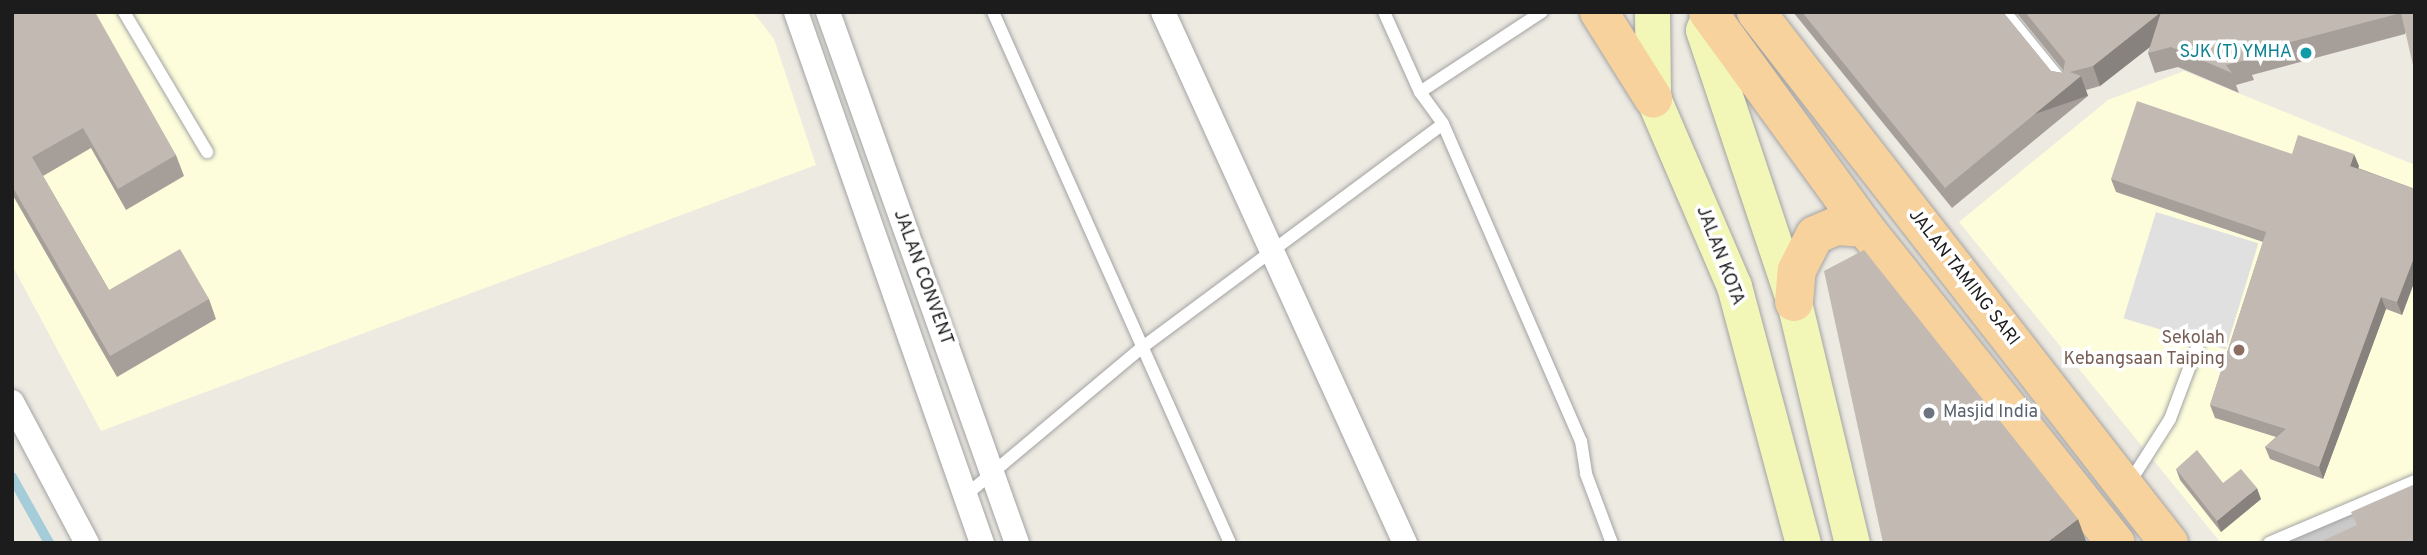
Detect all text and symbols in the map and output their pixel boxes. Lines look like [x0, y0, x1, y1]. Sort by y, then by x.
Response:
place label: SJK (T) YMHA [2179, 42, 2292, 64]
marker: SJK (T) YMHA [2298, 45, 2314, 61]
street label: JALAN KOTA [1690, 203, 1748, 309]
street label: JALAN TAMING SARI [1903, 205, 2023, 351]
street label: JALAN CONVENT [887, 207, 957, 349]
place label: Sekolah Kebangsaan Taiping [2063, 329, 2225, 372]
marker: Sekolah Kebangsaan Taiping [2231, 342, 2247, 358]
place label: Masjid India [1943, 402, 2038, 424]
marker: Masjid India [1921, 405, 1937, 421]

